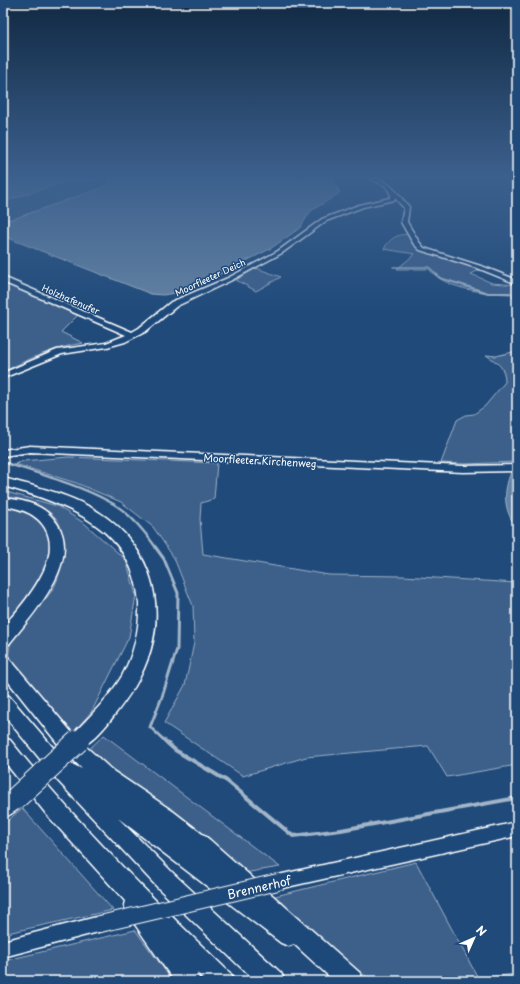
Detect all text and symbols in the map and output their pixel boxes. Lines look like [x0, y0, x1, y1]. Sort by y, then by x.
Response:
street label: Moorfleeter Deich [172, 255, 248, 299]
street label: Holzhafenufer [40, 280, 103, 318]
street label: Moorfleeter Kirchenweg [203, 450, 317, 470]
street label: Brennerhof [225, 871, 294, 903]
north arrow [454, 918, 494, 958]
text: N [472, 921, 491, 940]

